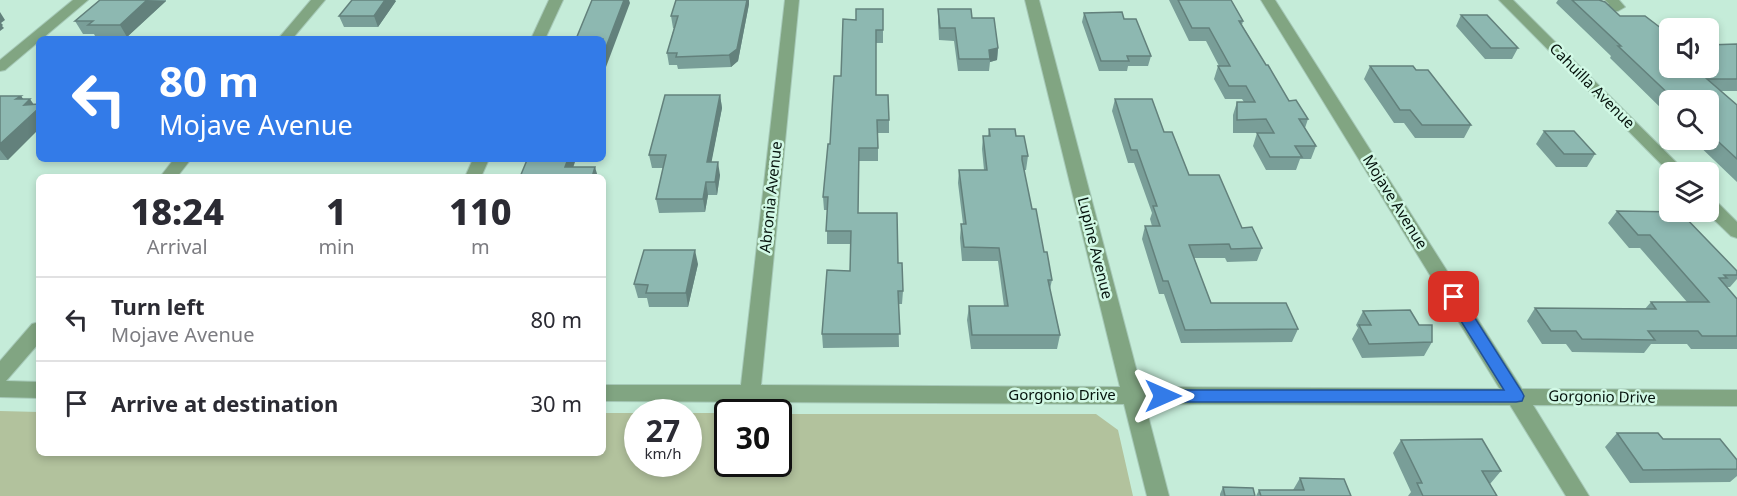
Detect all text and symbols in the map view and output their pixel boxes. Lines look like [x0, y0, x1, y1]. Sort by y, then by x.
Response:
map controls [1659, 18, 1719, 222]
button: sound [1659, 18, 1719, 78]
street label: Cahuilla Avenue [1546, 38, 1640, 132]
text: 80 m [159, 52, 259, 109]
icon: left [60, 60, 138, 138]
button: search [1659, 90, 1719, 150]
text: Mojave Avenue [159, 106, 353, 143]
street label: Abronia Avenue [754, 140, 786, 254]
street label: Mojave Avenue [1359, 151, 1433, 252]
button: layers [1659, 162, 1719, 222]
text: 18:24 [130, 187, 224, 236]
text: 1 [326, 187, 347, 236]
text: 110 [449, 187, 512, 236]
street label: Lupine Avenue [1074, 195, 1118, 301]
text: Arrival [147, 233, 208, 260]
text: min [318, 233, 355, 260]
text: m [471, 233, 490, 260]
pin [1428, 271, 1479, 322]
icon: arrive [1437, 280, 1470, 313]
text: Turn left [111, 291, 205, 321]
icon: left [60, 303, 93, 336]
text: 80 m [531, 304, 582, 334]
text: Mojave Avenue [111, 321, 254, 348]
position arrow [1131, 364, 1195, 428]
street label: Gorgonio Drive [1008, 384, 1116, 404]
street label: Gorgonio Drive [1548, 385, 1656, 407]
icon: arrive [60, 387, 93, 420]
text: Arrive at destination [111, 388, 338, 418]
text: 30 m [531, 388, 582, 418]
speed limit sign: 30 [714, 399, 792, 477]
text: 27 [646, 410, 680, 451]
text: km/h [645, 443, 681, 463]

